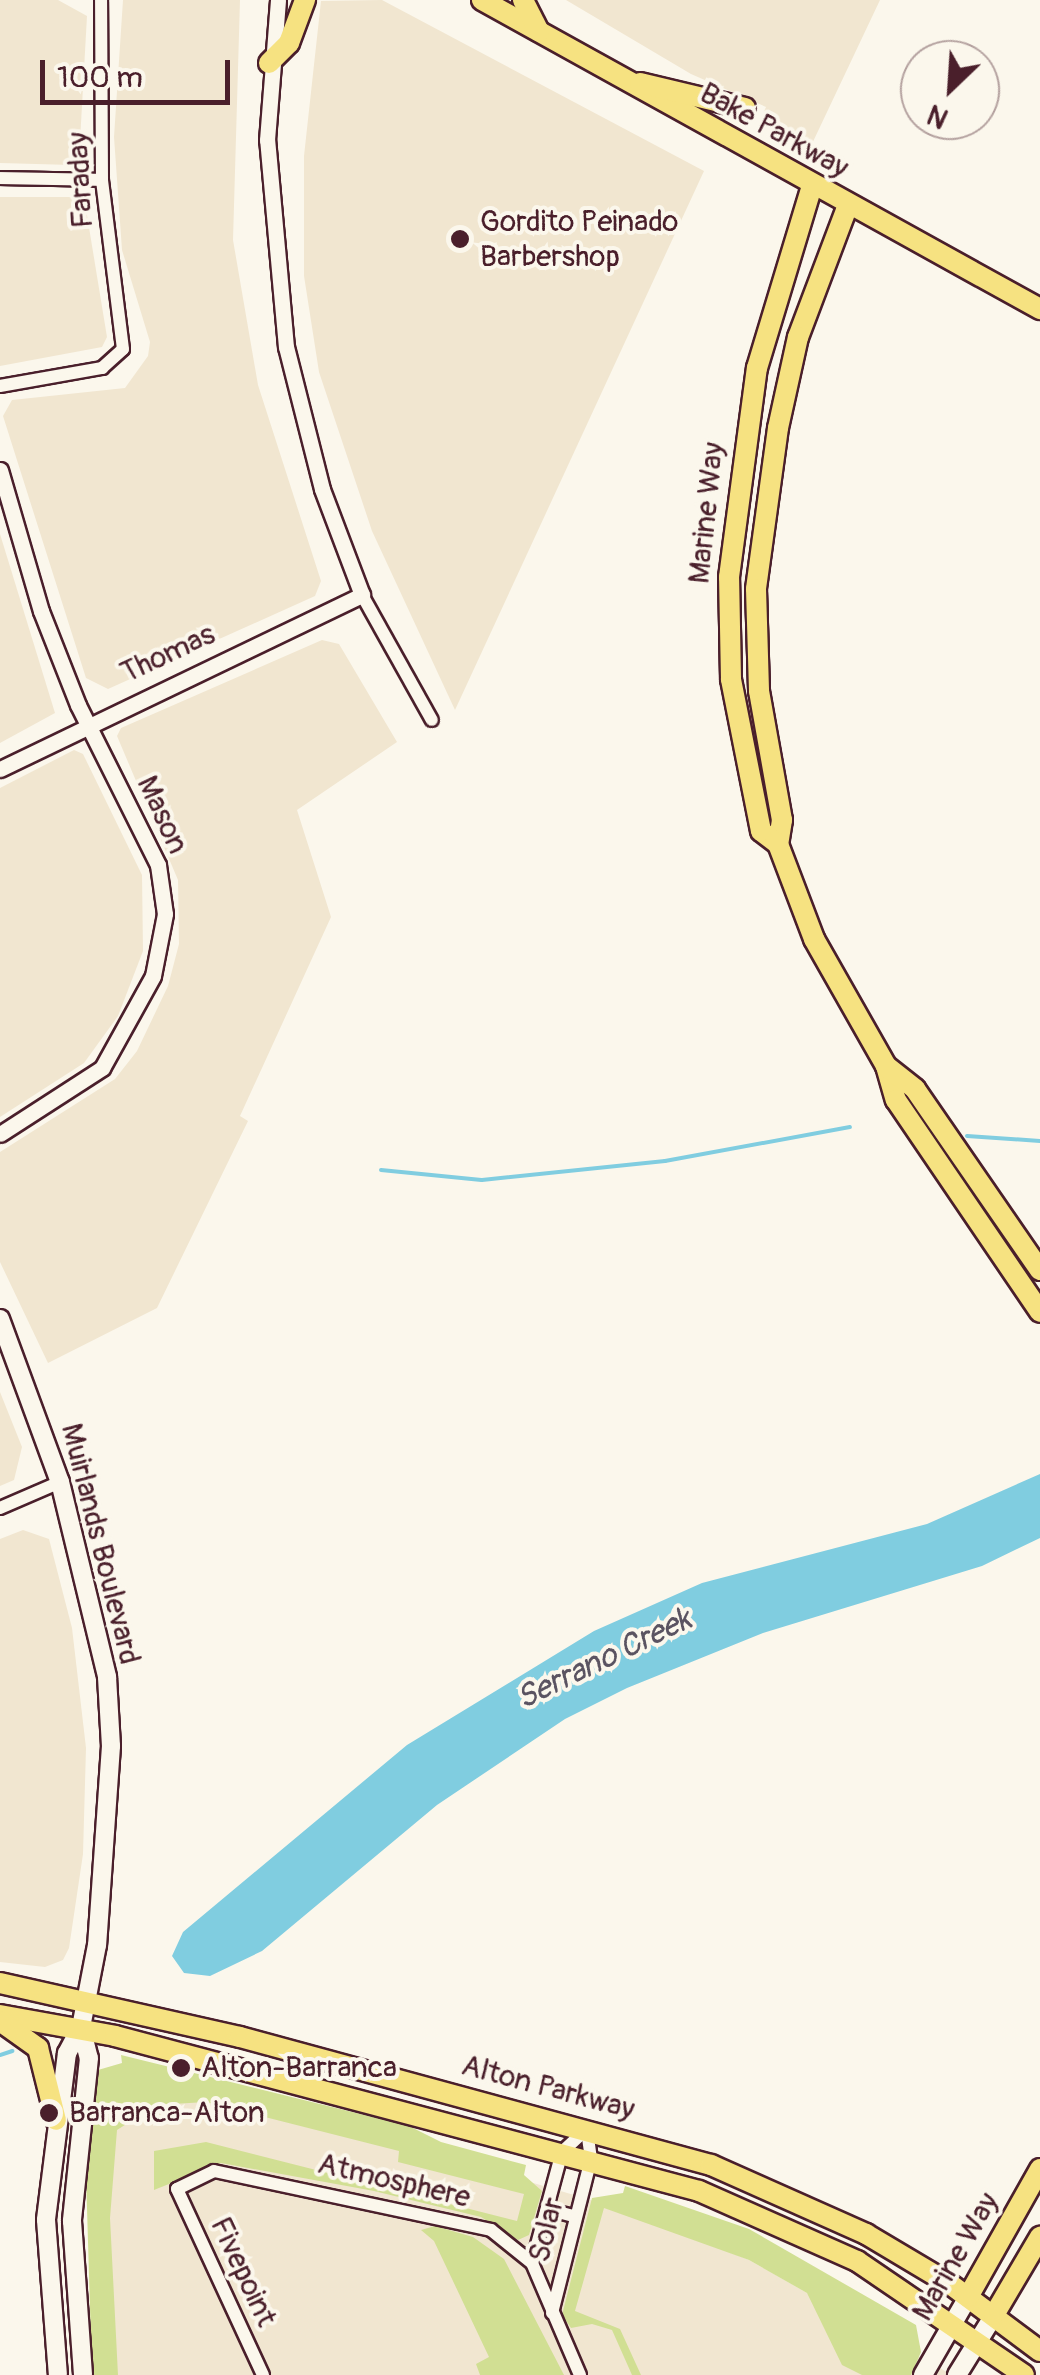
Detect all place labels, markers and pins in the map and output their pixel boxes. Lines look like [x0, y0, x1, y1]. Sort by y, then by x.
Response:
place label: Gordito Peinado Barbershop [480, 204, 678, 274]
marker: Gordito Peinado Barbershop [449, 228, 471, 250]
place label: Alton-Barranca [201, 2050, 397, 2086]
marker: Alton-Barranca [170, 2057, 192, 2079]
place label: Barranca-Alton [69, 2095, 265, 2131]
marker: Barranca-Alton [38, 2102, 60, 2124]

